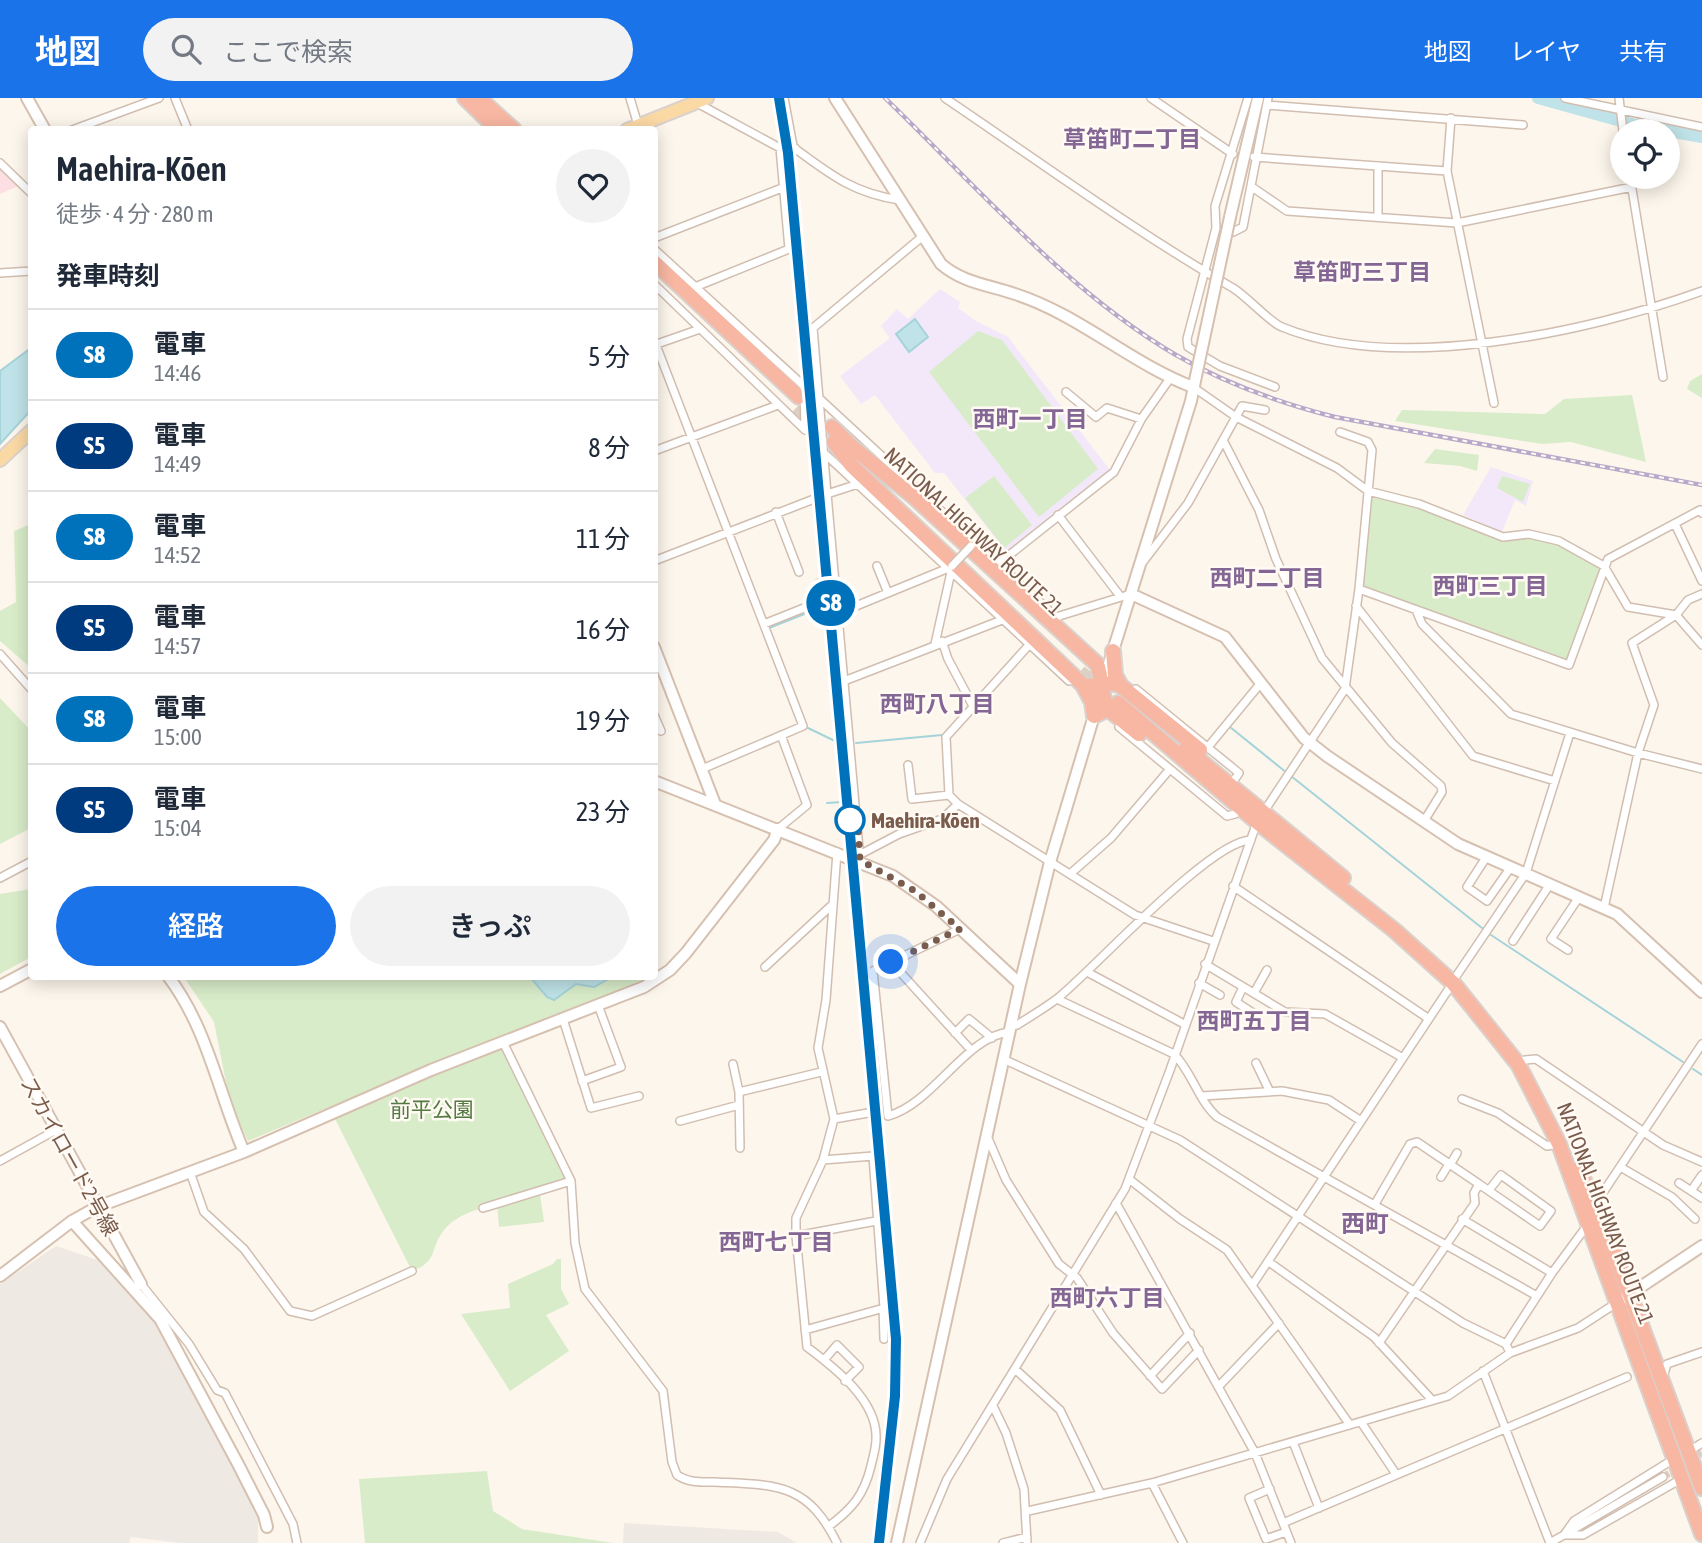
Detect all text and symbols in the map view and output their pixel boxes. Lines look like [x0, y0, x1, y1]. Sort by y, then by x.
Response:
search box [143, 18, 633, 81]
icon: search [167, 30, 205, 68]
text: 地図 [35, 32, 101, 70]
text: ここで検索 [223, 37, 353, 67]
text: 地図 [1424, 38, 1472, 65]
text: レイヤ [1510, 38, 1581, 65]
text: 共有 [1619, 38, 1667, 65]
map controls [1610, 119, 1680, 189]
button: locate [1610, 119, 1680, 189]
district label: 草笛町二丁目 [1063, 126, 1201, 152]
button: heart [556, 149, 630, 223]
text: Maehira-Kōen [56, 150, 227, 188]
text: 徒歩 · 4 分 · 280 m [56, 201, 214, 227]
district label: 草笛町三丁目 [1293, 259, 1431, 285]
text: 発車時刻 [56, 261, 160, 291]
text: 電車 [154, 329, 206, 359]
text: S8 [84, 341, 105, 368]
text: 5 分 [588, 342, 630, 372]
text: 14:46 [154, 360, 201, 386]
district label: 西町一丁目 [973, 406, 1088, 432]
text: 電車 [154, 420, 206, 450]
text: S5 [84, 432, 105, 459]
text: 8 分 [588, 433, 630, 463]
street label: NATIONAL HIGHWAY ROUTE 21 [880, 442, 1068, 620]
text: 14:49 [154, 451, 201, 477]
text: 電車 [154, 511, 206, 541]
text: S8 [84, 523, 105, 550]
text: 11 分 [576, 524, 630, 554]
text: 14:52 [154, 542, 201, 568]
district label: 西町二丁目 [1210, 565, 1325, 591]
district label: 西町三丁目 [1433, 573, 1548, 599]
line badge: S8 [800, 580, 862, 626]
text: S8 [820, 589, 842, 616]
text: 電車 [154, 602, 206, 632]
text: S5 [84, 614, 105, 641]
text: 16 分 [576, 615, 630, 645]
text: 14:57 [154, 633, 201, 659]
district label: 西町八丁目 [880, 691, 995, 717]
text: 電車 [154, 693, 206, 723]
text: S8 [84, 705, 105, 732]
text: 19 分 [576, 706, 630, 736]
text: 15:00 [154, 724, 202, 750]
text: 電車 [154, 784, 206, 814]
text: S5 [84, 796, 105, 823]
text: 23 分 [576, 797, 630, 827]
marker: Maehira-Kōen [835, 805, 865, 835]
place label: Maehira-Kōen [871, 808, 980, 832]
text: 15:04 [154, 815, 202, 841]
button: 経路 [56, 886, 336, 966]
button: きっぷ [350, 886, 630, 966]
your location [873, 944, 908, 979]
district label: 西町五丁目 [1197, 1008, 1312, 1034]
street label: スカイロード2号線 [16, 1072, 124, 1240]
park label: 前平公園 [390, 1097, 474, 1121]
street label: NATIONAL HIGHWAY ROUTE 21 [1553, 1099, 1659, 1327]
district label: 西町 [1341, 1210, 1389, 1237]
district label: 西町七丁目 [719, 1229, 834, 1255]
district label: 西町六丁目 [1050, 1285, 1165, 1311]

